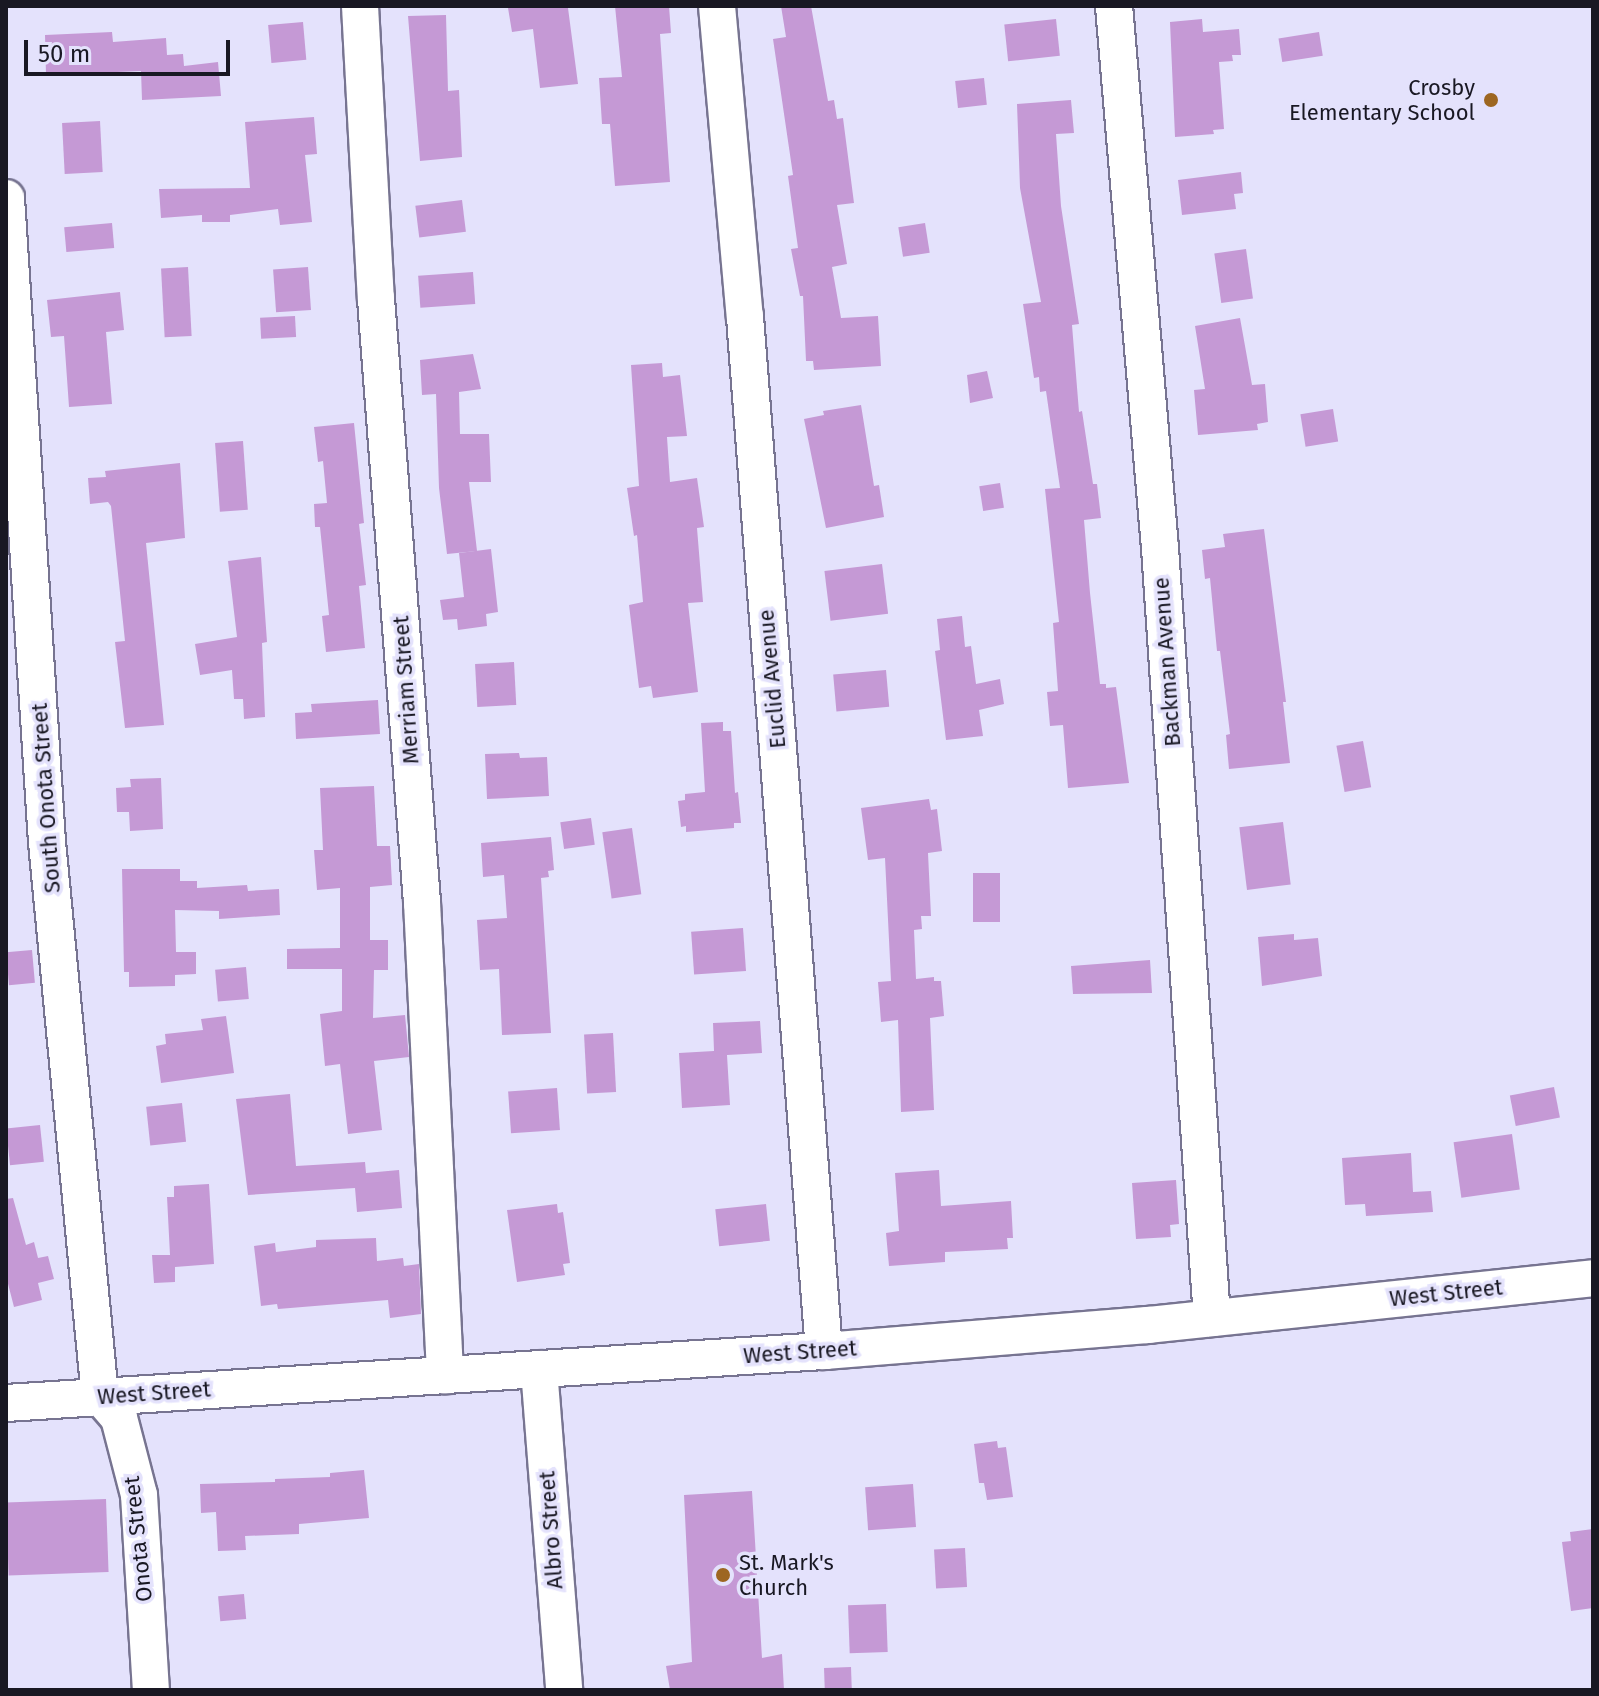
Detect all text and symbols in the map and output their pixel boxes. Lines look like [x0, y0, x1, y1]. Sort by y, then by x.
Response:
scale bar [28, 24, 234, 74]
text: 50 m [38, 40, 90, 68]
place label: Crosby Elementary School [1289, 74, 1475, 126]
marker: Crosby Elementary School [1482, 91, 1500, 109]
street label: Backman Avenue [1148, 576, 1186, 748]
street label: Euclid Avenue [753, 608, 791, 750]
street label: Merriam Street [388, 615, 424, 765]
street label: South Onota Street [26, 702, 66, 894]
street label: West Street [1388, 1274, 1504, 1312]
street label: West Street [742, 1335, 858, 1369]
street label: West Street [96, 1376, 212, 1410]
street label: Albro Street [534, 1470, 568, 1590]
street label: Onota Street [118, 1475, 158, 1603]
place label: St. Mark's Church [739, 1549, 834, 1600]
marker: St. Mark's Church [714, 1566, 732, 1584]

